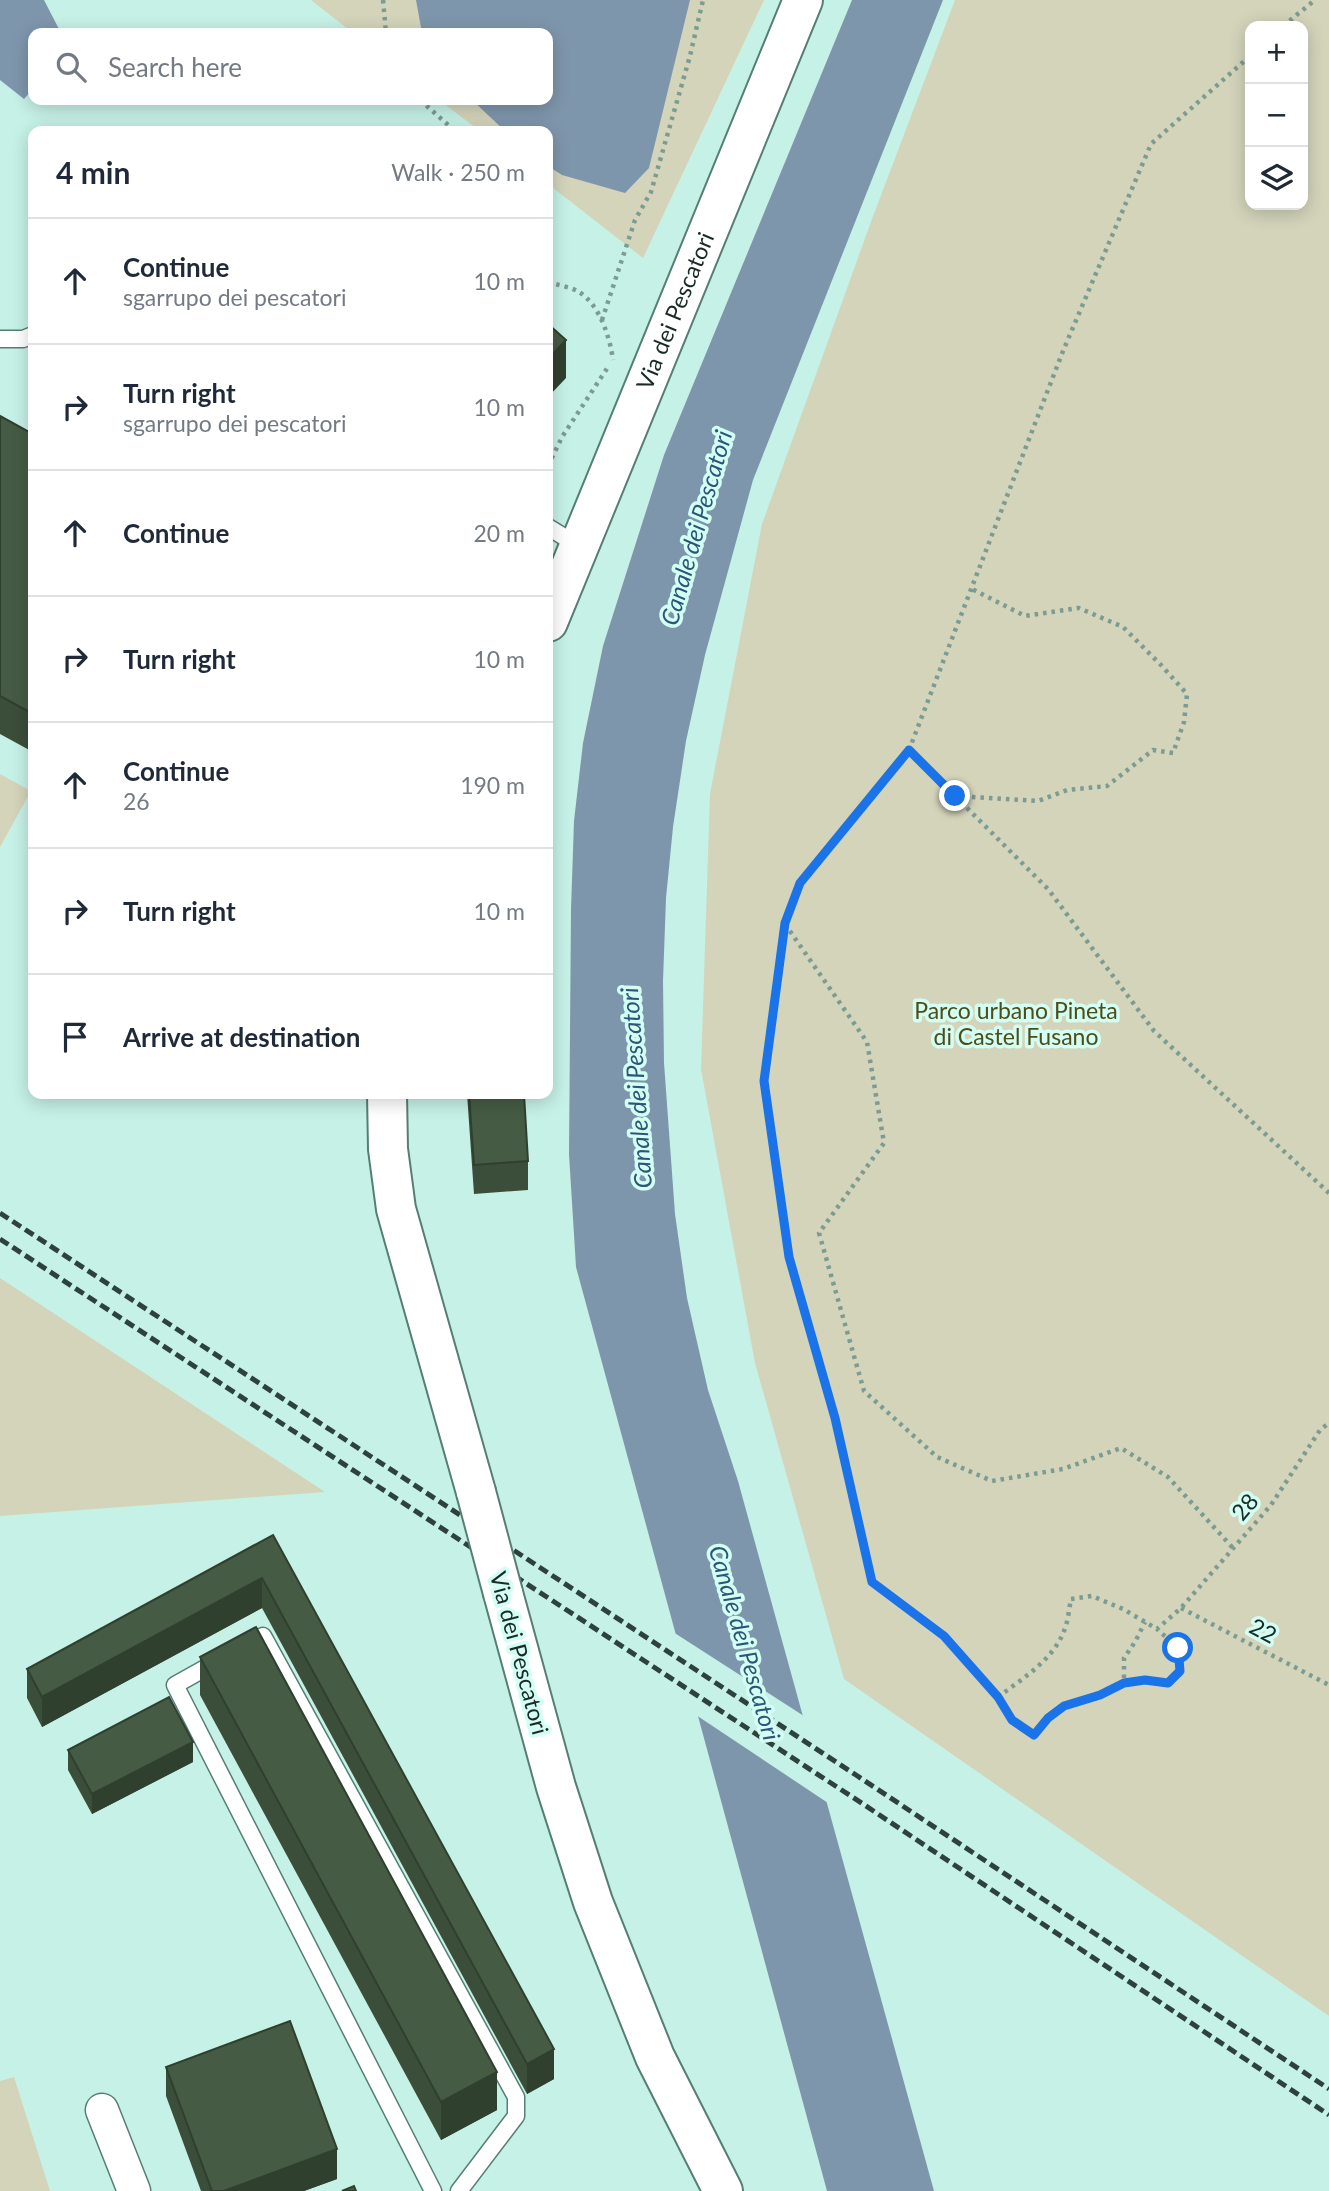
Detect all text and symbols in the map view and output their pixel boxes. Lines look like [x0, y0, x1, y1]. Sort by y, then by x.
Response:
map controls [1245, 21, 1308, 210]
button: + [1245, 21, 1308, 84]
search box [28, 28, 553, 105]
icon: search [52, 48, 90, 86]
text: Search here [108, 51, 242, 83]
button: − [1245, 84, 1308, 147]
button: layers [1245, 147, 1308, 210]
text: 4 min [56, 154, 130, 190]
text: Walk · 250 m [391, 158, 525, 186]
street label: Via dei Pescatori [630, 228, 719, 394]
text: Continue [123, 251, 229, 283]
icon: ahead [56, 262, 94, 300]
text: 10 m [474, 267, 525, 295]
text: sgarrupo dei pescatori [123, 283, 346, 311]
text: Turn right [123, 377, 236, 409]
icon: right [56, 388, 94, 426]
text: 10 m [474, 393, 525, 421]
text: sgarrupo dei pescatori [123, 409, 346, 437]
water label: Canale dei Pescatori [654, 426, 737, 628]
icon: ahead [56, 514, 94, 552]
text: Continue [123, 517, 229, 549]
text: 20 m [474, 519, 525, 547]
icon: right [56, 640, 94, 678]
text: Turn right [123, 643, 236, 675]
text: 10 m [474, 645, 525, 673]
text: Continue [123, 755, 229, 787]
icon: ahead [56, 766, 94, 804]
text: 190 m [460, 771, 525, 799]
route end [939, 780, 970, 811]
text: 26 [123, 787, 150, 815]
icon: right [56, 892, 94, 930]
text: Turn right [123, 895, 236, 927]
text: 10 m [474, 897, 525, 925]
water label: Canale dei Pescatori [614, 986, 657, 1190]
park label: Parco urbano Pineta di Castel Fusano [914, 996, 1118, 1050]
icon: arrive [56, 1018, 94, 1056]
text: Arrive at destination [123, 1021, 360, 1053]
street label: 28 [1225, 1487, 1264, 1526]
water label: Canale dei Pescatori [704, 1542, 787, 1744]
street label: Via dei Pescatori [485, 1568, 555, 1737]
street label: 22 [1245, 1611, 1282, 1649]
route start [1162, 1632, 1193, 1663]

